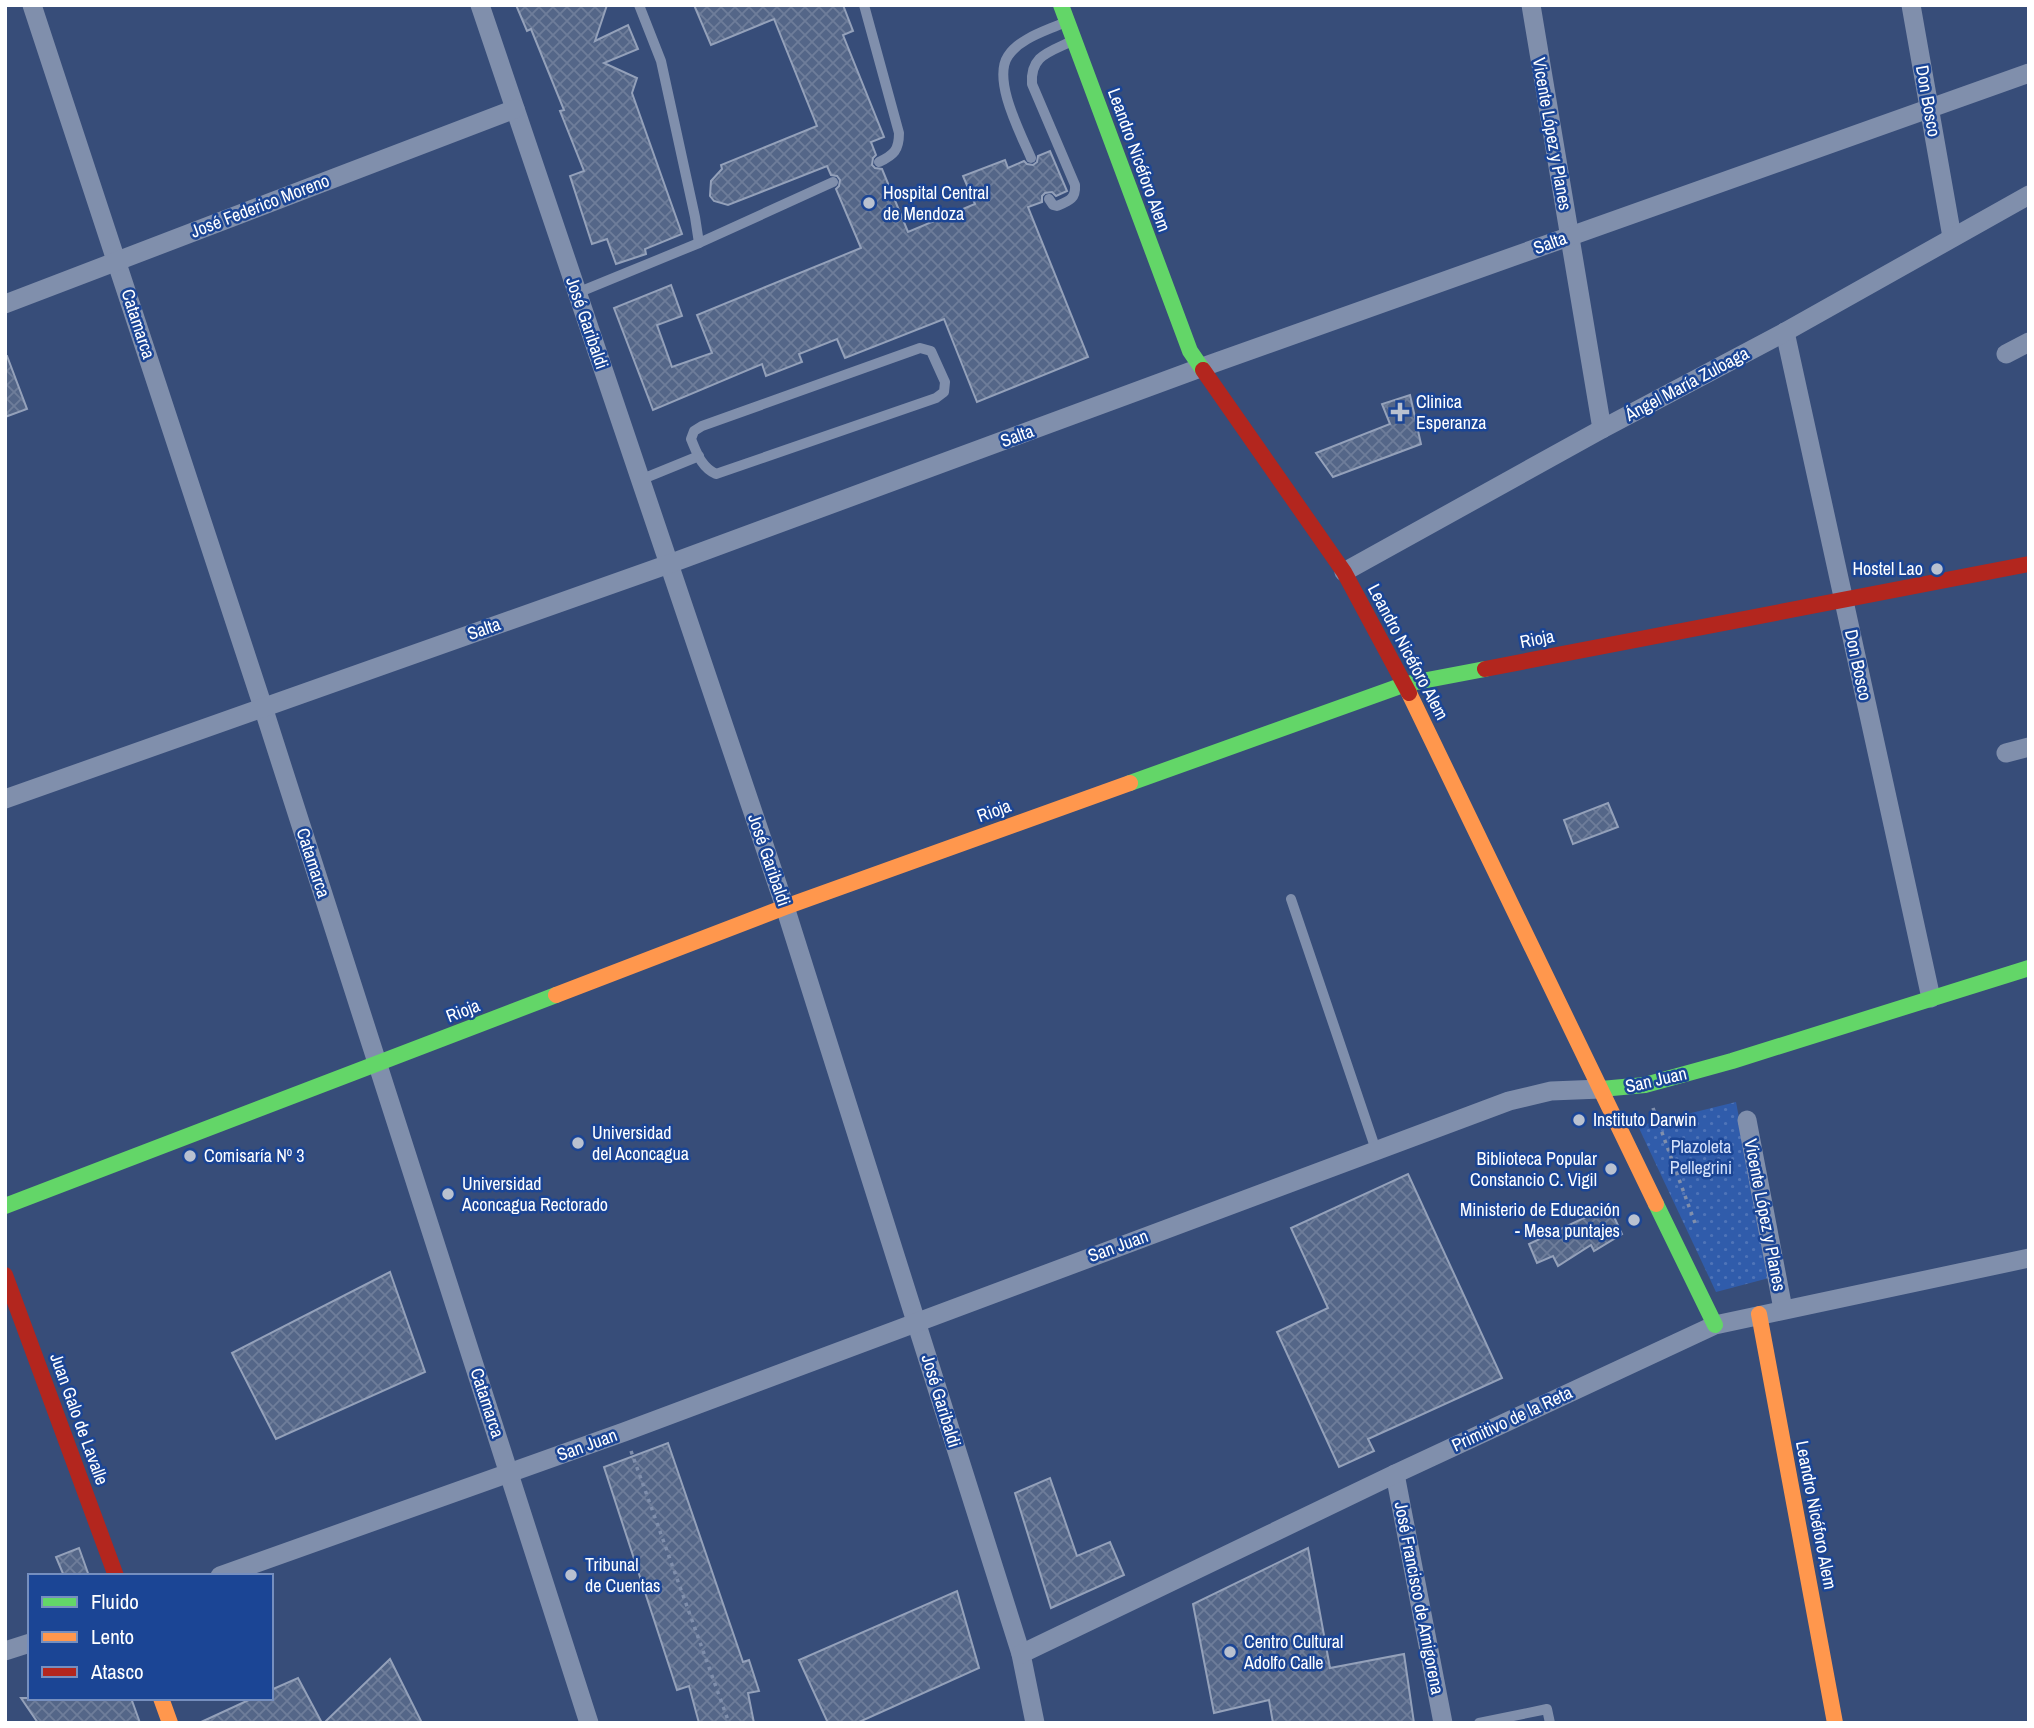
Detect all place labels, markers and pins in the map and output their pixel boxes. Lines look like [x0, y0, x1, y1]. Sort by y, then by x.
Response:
place label: Hospital Central de Mendoza [883, 180, 989, 226]
marker: Hospital Central de Mendoza [861, 195, 877, 211]
place label: Clinica Esperanza [1416, 389, 1487, 435]
marker: Clinica Esperanza [1390, 402, 1410, 422]
place label: Hostel Lao [1852, 556, 1923, 581]
marker: Hostel Lao [1929, 561, 1945, 577]
place label: Instituto Darwin [1593, 1107, 1696, 1132]
marker: Instituto Darwin [1571, 1112, 1587, 1128]
place label: Universidad del Aconcagua [592, 1120, 689, 1166]
marker: Universidad del Aconcagua [570, 1135, 586, 1151]
place label: Comisaría Nº 3 [204, 1143, 305, 1168]
place label: Biblioteca Popular Constancio C. Vigil [1470, 1146, 1597, 1192]
marker: Comisaría Nº 3 [182, 1148, 198, 1164]
marker: Biblioteca Popular Constancio C. Vigil [1603, 1161, 1619, 1177]
place label: Universidad Aconcagua Rectorado [461, 1171, 608, 1217]
marker: Universidad Aconcagua Rectorado [440, 1186, 456, 1202]
place label: Ministerio de Educación - Mesa puntajes [1460, 1197, 1620, 1243]
marker: Ministerio de Educación - Mesa puntajes [1626, 1212, 1642, 1228]
place label: Tribunal de Cuentas [585, 1552, 661, 1598]
marker: Tribunal de Cuentas [563, 1567, 579, 1583]
place label: Centro Cultural Adolfo Calle [1243, 1629, 1343, 1675]
marker: Centro Cultural Adolfo Calle [1222, 1644, 1238, 1660]

